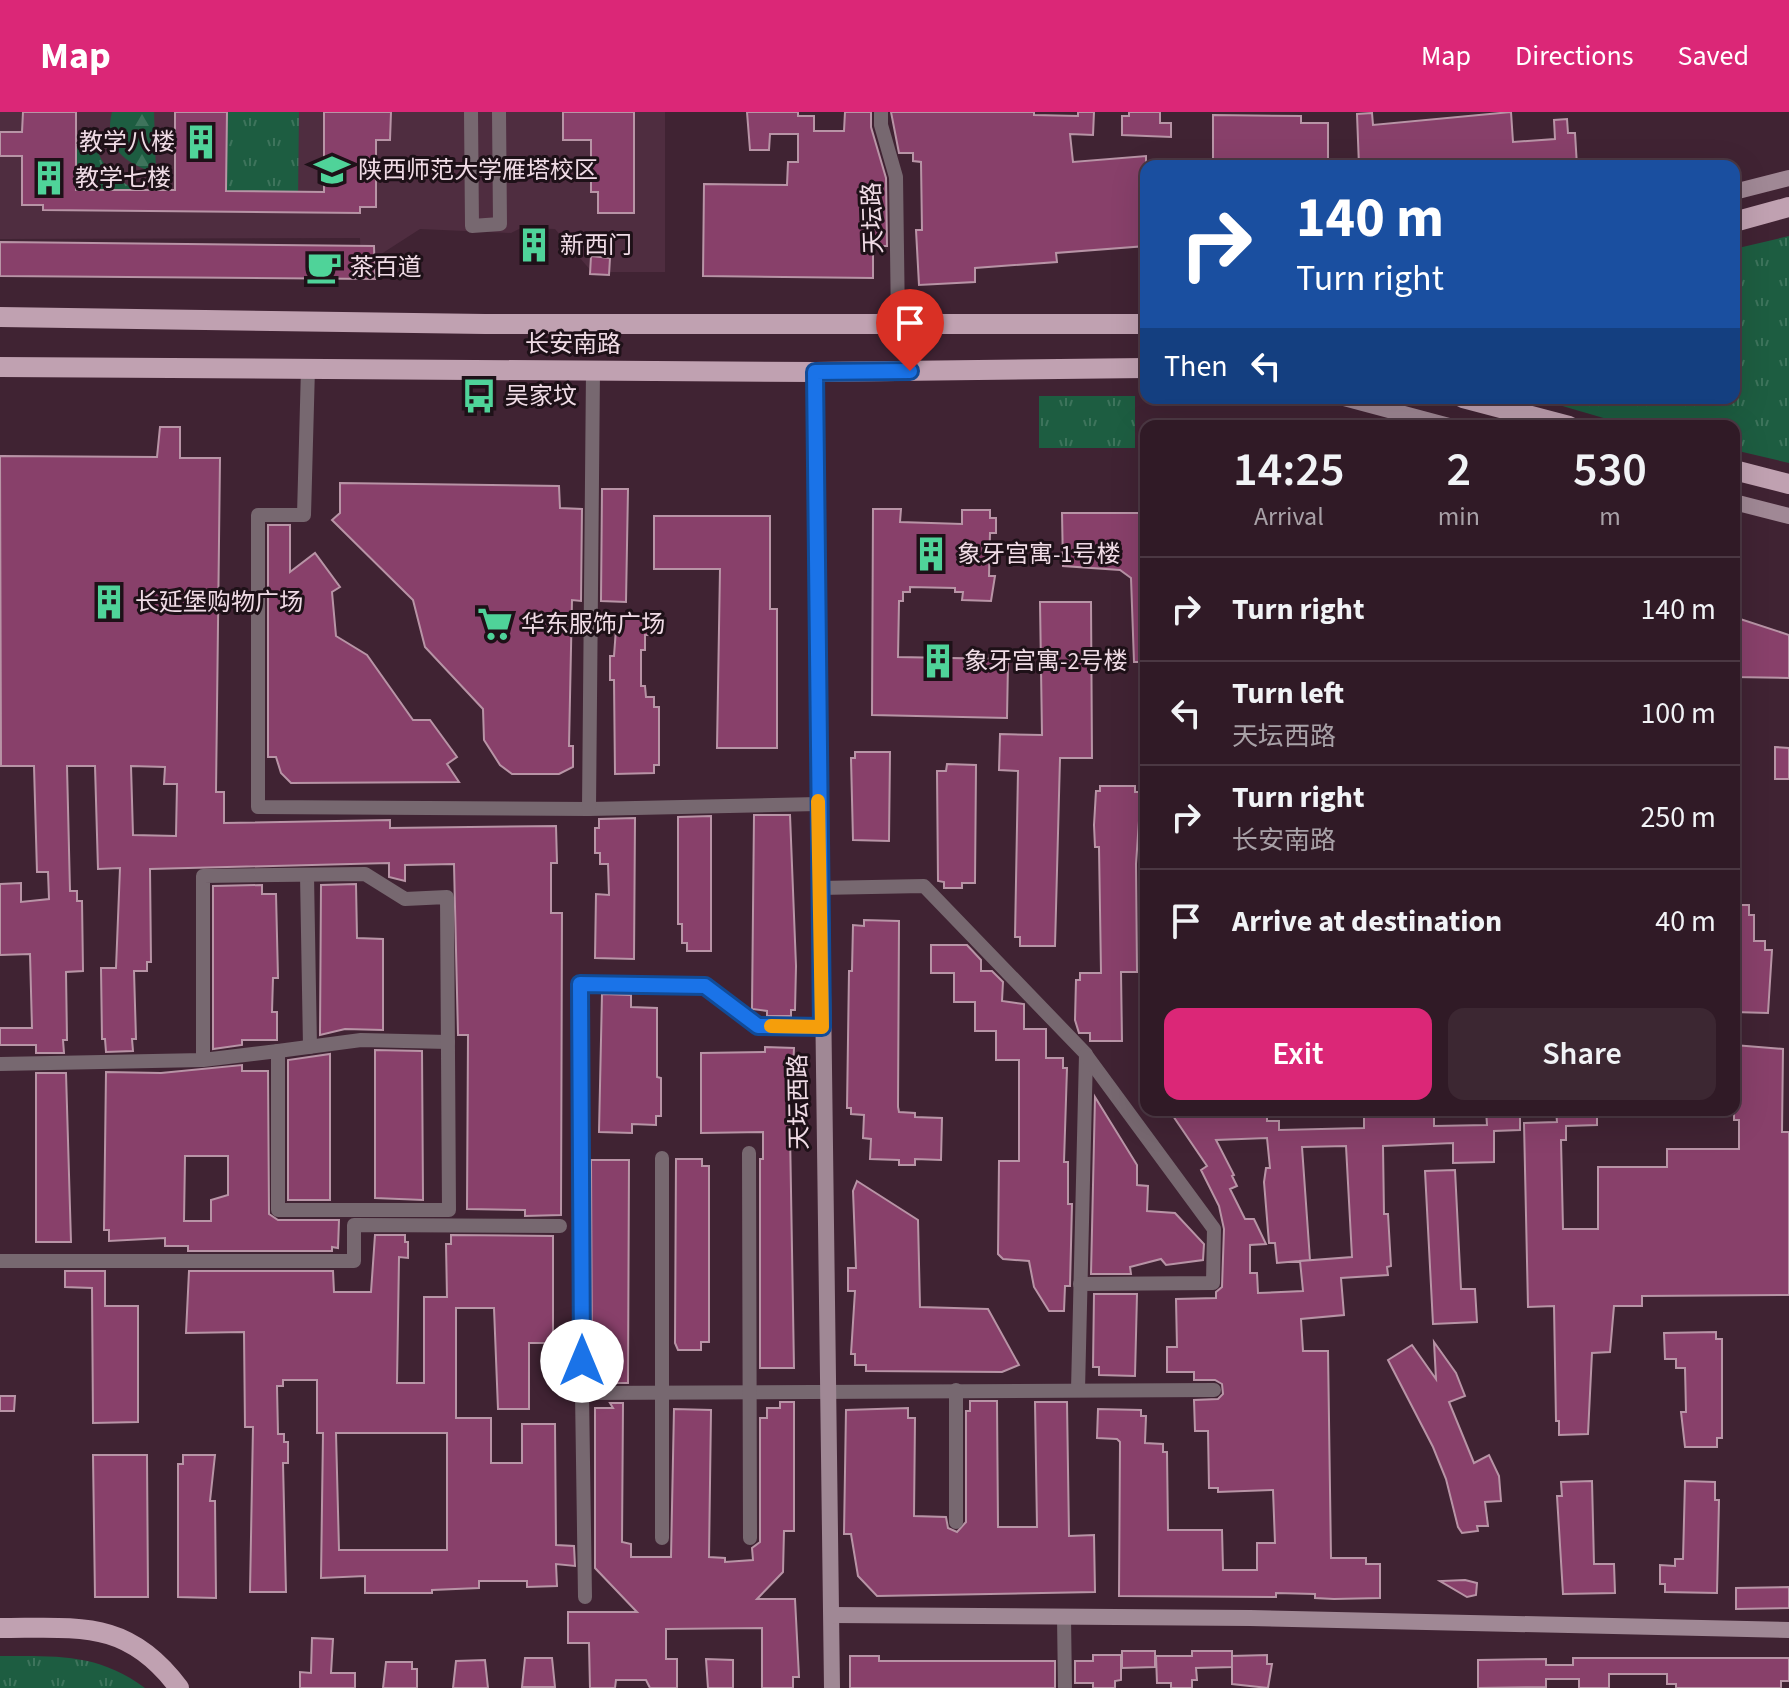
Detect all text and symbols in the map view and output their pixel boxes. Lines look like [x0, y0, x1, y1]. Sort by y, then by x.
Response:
text: Map [40, 29, 111, 83]
text: Map [1421, 36, 1471, 76]
text: Directions [1515, 36, 1634, 76]
text: Saved [1678, 36, 1749, 76]
building icon: 教学八楼 [182, 123, 220, 161]
place label: 教学八楼 [79, 125, 175, 160]
school or university icon: 陕西师范大学雁塔校区 [313, 151, 351, 189]
place label: 陕西师范大学雁塔校区 [358, 153, 598, 188]
building icon: 教学七楼 [30, 159, 68, 197]
place label: 教学七楼 [75, 161, 171, 196]
text: 140 m [1296, 179, 1444, 258]
street label: 天坛路 [854, 181, 892, 255]
icon: right [1164, 192, 1268, 296]
building icon: 新西门 [515, 226, 553, 264]
place label: 新西门 [560, 228, 632, 263]
cafe icon: 茶百道 [305, 248, 343, 286]
place label: 茶百道 [350, 250, 422, 285]
text: Turn right [1296, 253, 1444, 304]
pin [876, 289, 944, 371]
icon: arrive [888, 301, 932, 345]
street label: 长安南路 [525, 327, 621, 362]
icon: left [1244, 344, 1288, 388]
text: Then [1164, 345, 1228, 388]
bus stop icon: 吴家坟 [460, 377, 498, 415]
place label: 吴家坟 [505, 379, 577, 414]
text: 14:25 [1233, 436, 1345, 504]
text: 2 [1447, 436, 1471, 504]
text: 530 [1573, 436, 1647, 504]
text: Arrival [1254, 498, 1324, 535]
text: min [1438, 498, 1480, 535]
text: m [1599, 498, 1621, 535]
building icon: 象牙宫寓-1号楼 [912, 535, 950, 573]
place label: 象牙宫寓-1号楼 [957, 537, 1120, 572]
building icon: 长延堡购物广场 [90, 583, 128, 621]
place label: 长延堡购物广场 [135, 585, 303, 620]
icon: right [1164, 587, 1208, 631]
text: Turn right [1232, 588, 1364, 631]
text: 140 m [1640, 588, 1716, 631]
supermarket icon: 华东服饰广场 [476, 605, 514, 643]
place label: 华东服饰广场 [521, 607, 665, 642]
building icon: 象牙宫寓-2号楼 [919, 642, 957, 680]
place label: 象牙宫寓-2号楼 [964, 644, 1127, 679]
text: Turn left [1232, 672, 1344, 715]
icon: left [1164, 691, 1208, 735]
text: 100 m [1640, 692, 1716, 735]
text: 天坛西路 [1232, 718, 1336, 755]
text: Turn right [1232, 776, 1364, 819]
icon: right [1164, 795, 1208, 839]
text: 250 m [1640, 796, 1716, 839]
text: 长安南路 [1232, 822, 1336, 859]
icon: arrive [1164, 899, 1208, 943]
text: Arrive at destination [1232, 900, 1502, 943]
text: 40 m [1655, 900, 1716, 943]
button: Exit [1164, 1008, 1432, 1100]
button: Share [1448, 1008, 1716, 1100]
street label: 天坛西路 [781, 1054, 817, 1150]
position arrow [540, 1319, 624, 1403]

